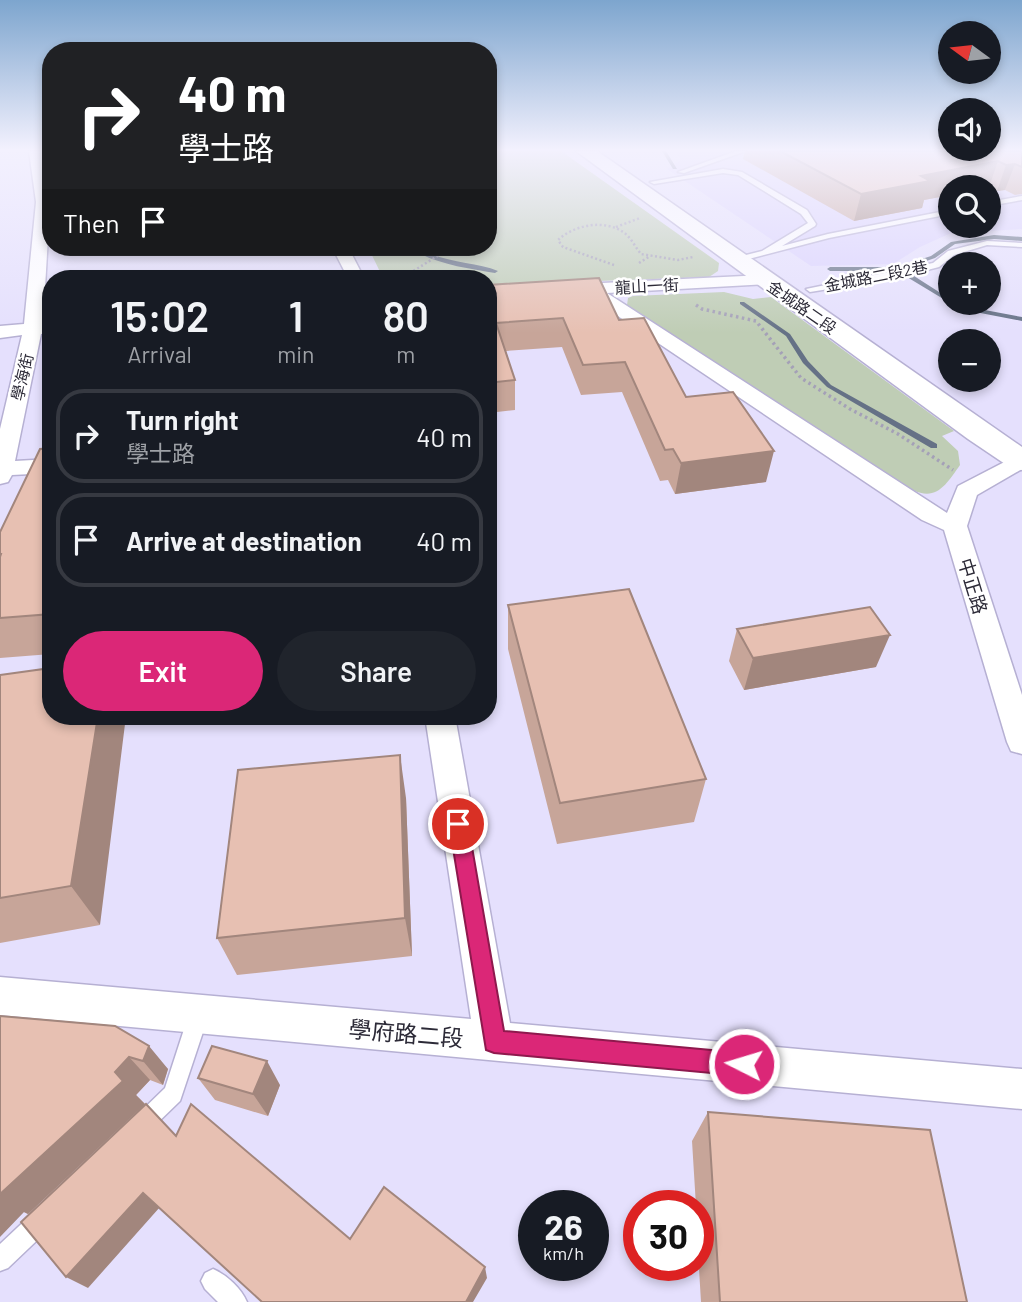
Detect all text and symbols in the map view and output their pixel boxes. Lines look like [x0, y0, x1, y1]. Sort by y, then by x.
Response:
north arrow [938, 21, 1001, 84]
map controls [938, 21, 1001, 392]
text: 40 m [178, 63, 286, 122]
icon: right [63, 70, 154, 161]
button: sound [938, 98, 1001, 161]
text: 學士路 [178, 128, 274, 166]
button: search [938, 175, 1001, 238]
icon: arrive [134, 203, 172, 241]
text: Then [63, 207, 120, 238]
button: + [938, 252, 1001, 315]
street label: 金城路二段2巷 [823, 256, 929, 295]
street label: 龍山一街 [615, 274, 679, 297]
street label: 金城路二段 [764, 276, 841, 337]
text: 15:02 [110, 290, 209, 340]
text: 1 [288, 290, 303, 340]
text: 80 [383, 290, 429, 340]
button: − [938, 329, 1001, 392]
text: Arrival [127, 340, 192, 368]
text: min [277, 340, 315, 368]
text: m [396, 340, 415, 368]
street label: 學海街 [7, 351, 36, 402]
text: Turn right [126, 404, 239, 435]
icon: right [67, 417, 105, 455]
text: 40 m [416, 421, 472, 452]
text: 學士路 [126, 439, 195, 467]
icon: arrive [67, 521, 105, 559]
text: Arrive at destination [126, 525, 362, 556]
text: 40 m [416, 525, 472, 556]
street label: 中正路 [954, 555, 993, 616]
button: Exit [63, 631, 263, 711]
button: Share [277, 631, 476, 711]
pin [428, 794, 488, 854]
icon: arrive [439, 805, 477, 843]
street label: 學府路二段 [348, 1014, 465, 1052]
position arrow [707, 1027, 781, 1101]
speed limit sign: 30 [623, 1190, 714, 1281]
text: 26 [544, 1205, 583, 1247]
text: km/h [543, 1242, 584, 1264]

